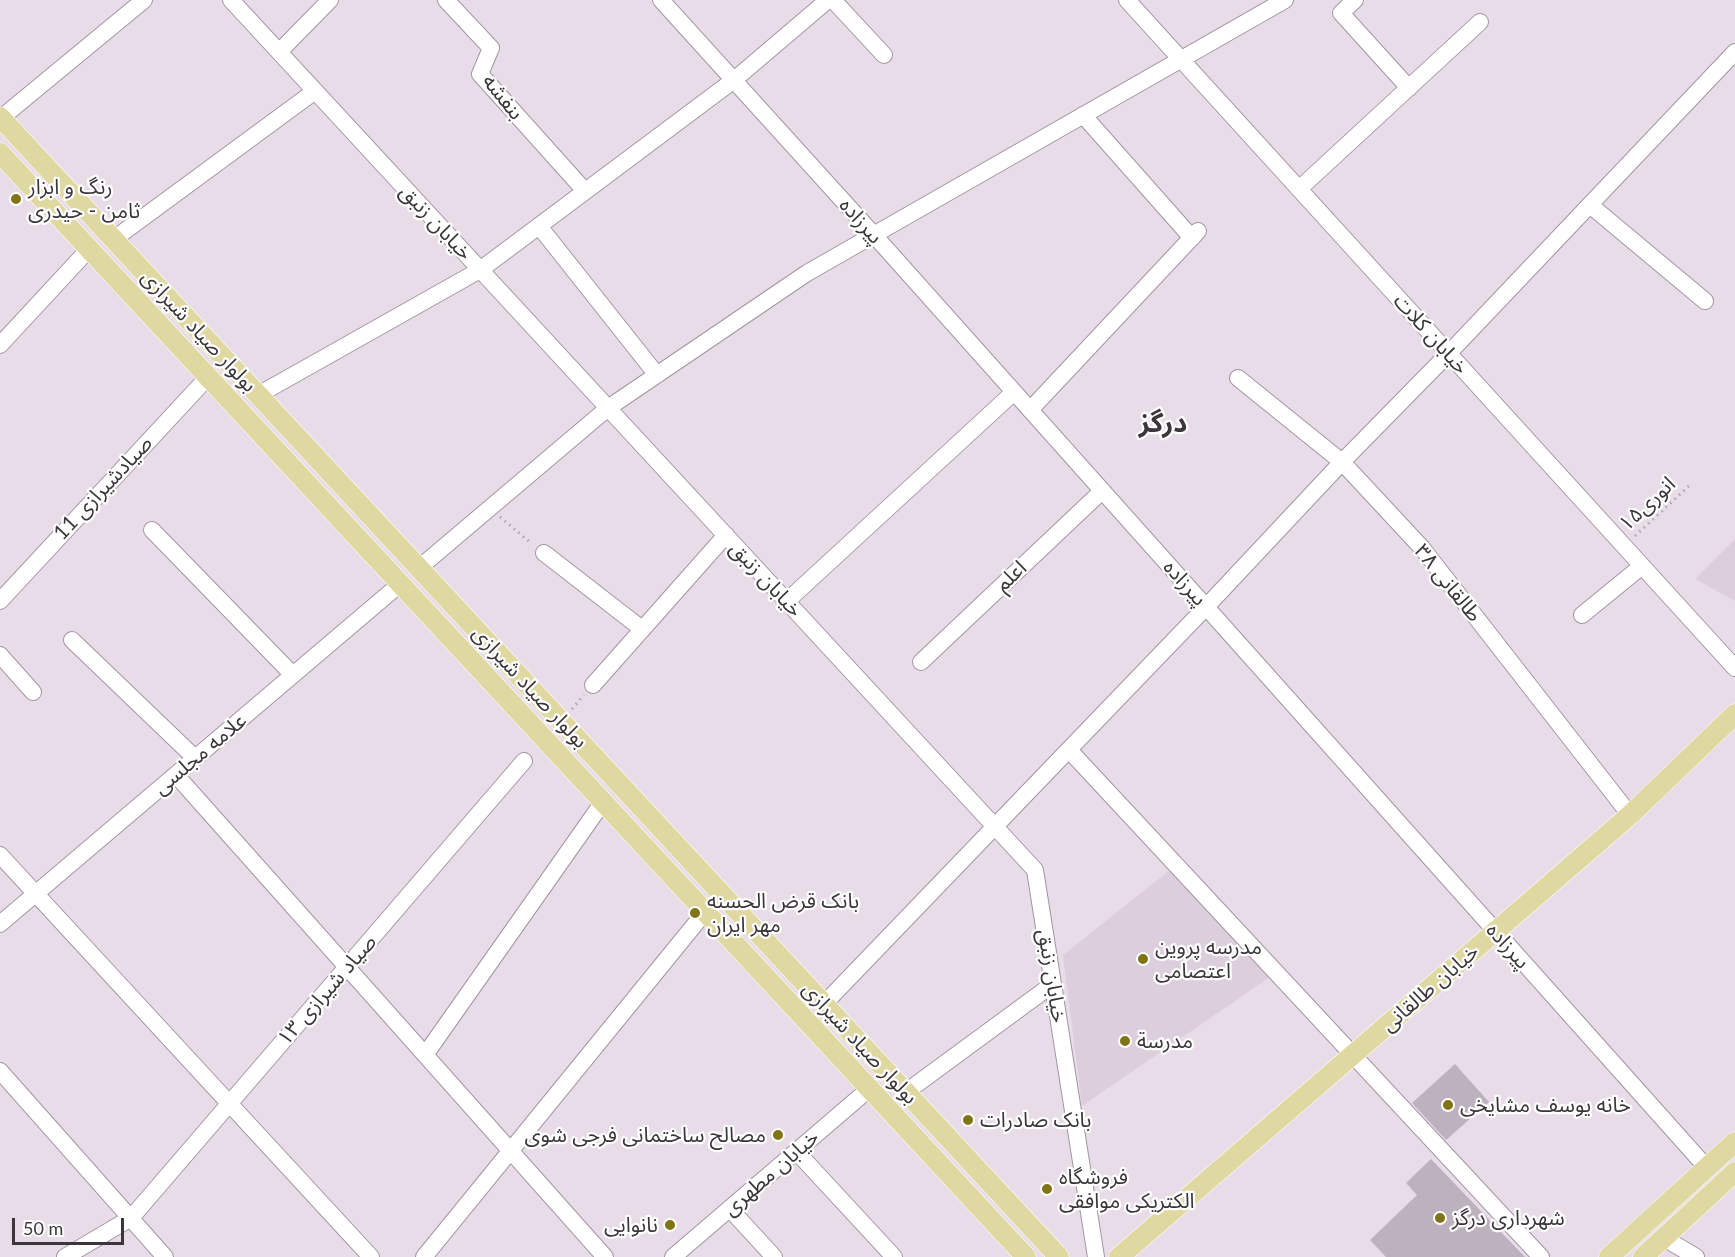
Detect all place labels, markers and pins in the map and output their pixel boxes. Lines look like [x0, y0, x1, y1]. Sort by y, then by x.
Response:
place label: رنگ و ابزار ثامن - حیدری [28, 174, 140, 224]
marker: رنگ و ابزار ثامن - حیدری [9, 192, 23, 206]
place label: بانک قرض الحسنه مهر ایران [707, 888, 859, 938]
marker: بانک قرض الحسنه مهر ایران [688, 906, 702, 920]
place label: مدرسه پروین اعتصامی [1155, 934, 1262, 984]
marker: مدرسه پروین اعتصامی [1136, 952, 1150, 966]
place label: مدرسة [1137, 1028, 1193, 1054]
marker: مدرسة [1118, 1034, 1132, 1048]
place label: خانه یوسف مشایخی [1460, 1092, 1631, 1118]
marker: خانه یوسف مشایخی [1441, 1098, 1455, 1112]
place label: بانک صادرات [980, 1107, 1091, 1133]
marker: بانک صادرات [961, 1113, 975, 1127]
place label: مصالح ساختمانی فرجی شوی [525, 1122, 766, 1148]
marker: مصالح ساختمانی فرجی شوی [771, 1128, 785, 1142]
place label: فروشگاه الکتریکی موافقی [1059, 1164, 1195, 1214]
marker: فروشگاه الکتریکی موافقی [1040, 1182, 1054, 1196]
place label: شهرداری درگز [1452, 1205, 1565, 1231]
marker: شهرداری درگز [1433, 1211, 1447, 1225]
place label: نانوایی [604, 1212, 658, 1238]
marker: نانوایی [663, 1218, 677, 1232]

